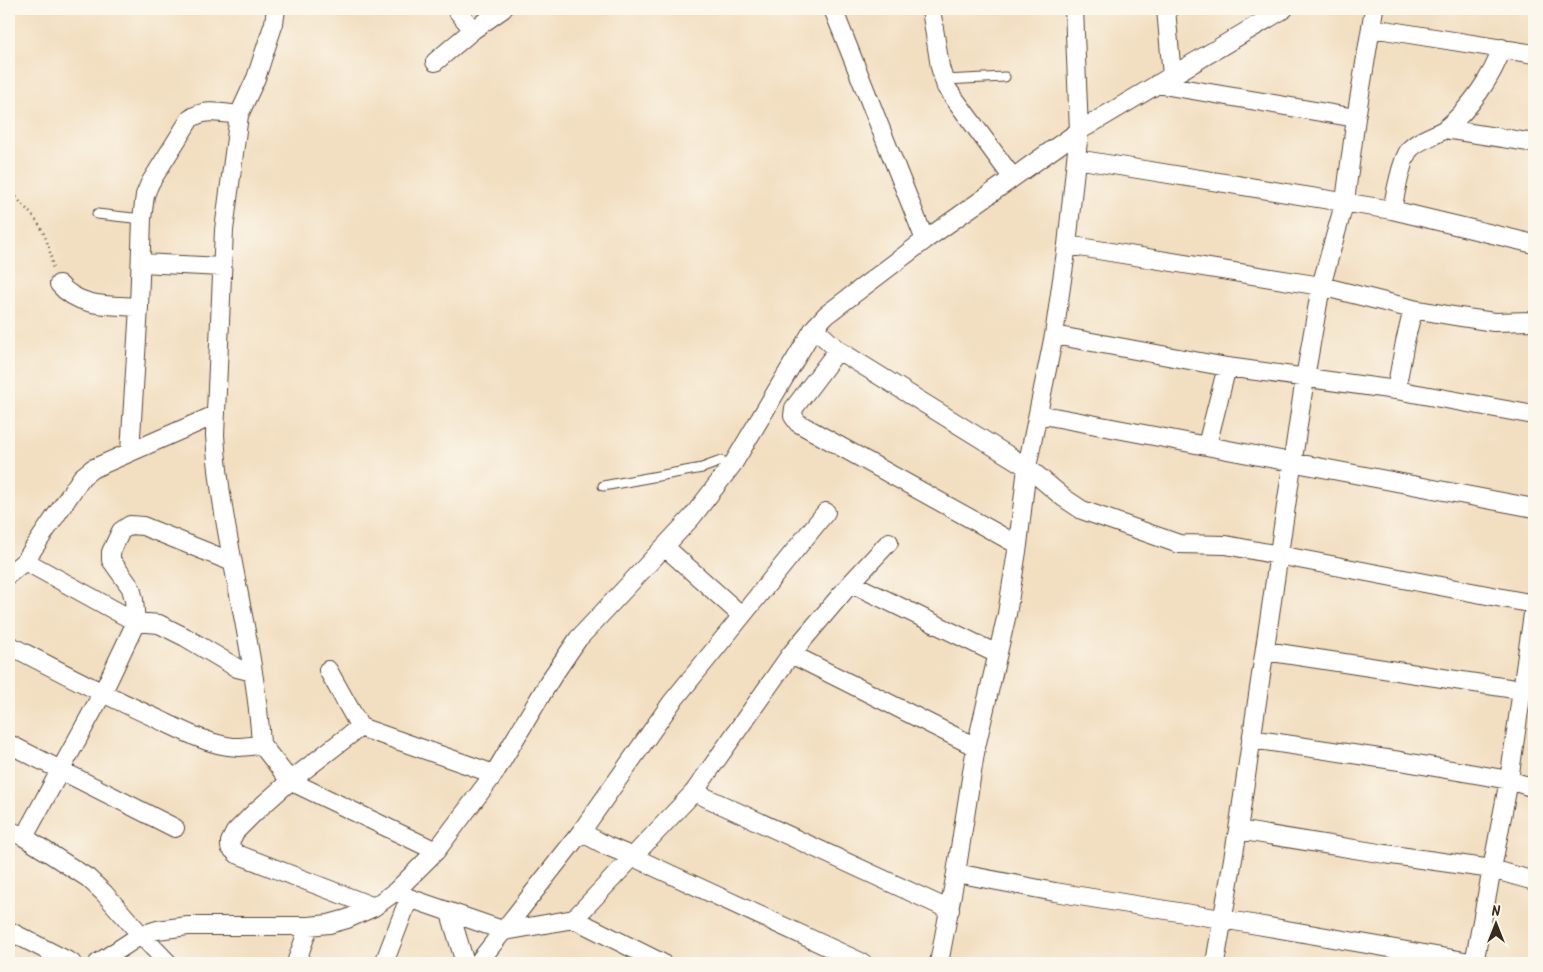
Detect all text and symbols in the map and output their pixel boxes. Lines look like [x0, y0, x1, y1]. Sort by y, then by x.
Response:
north arrow [1470, 900, 1520, 950]
text: N [1492, 901, 1501, 923]

